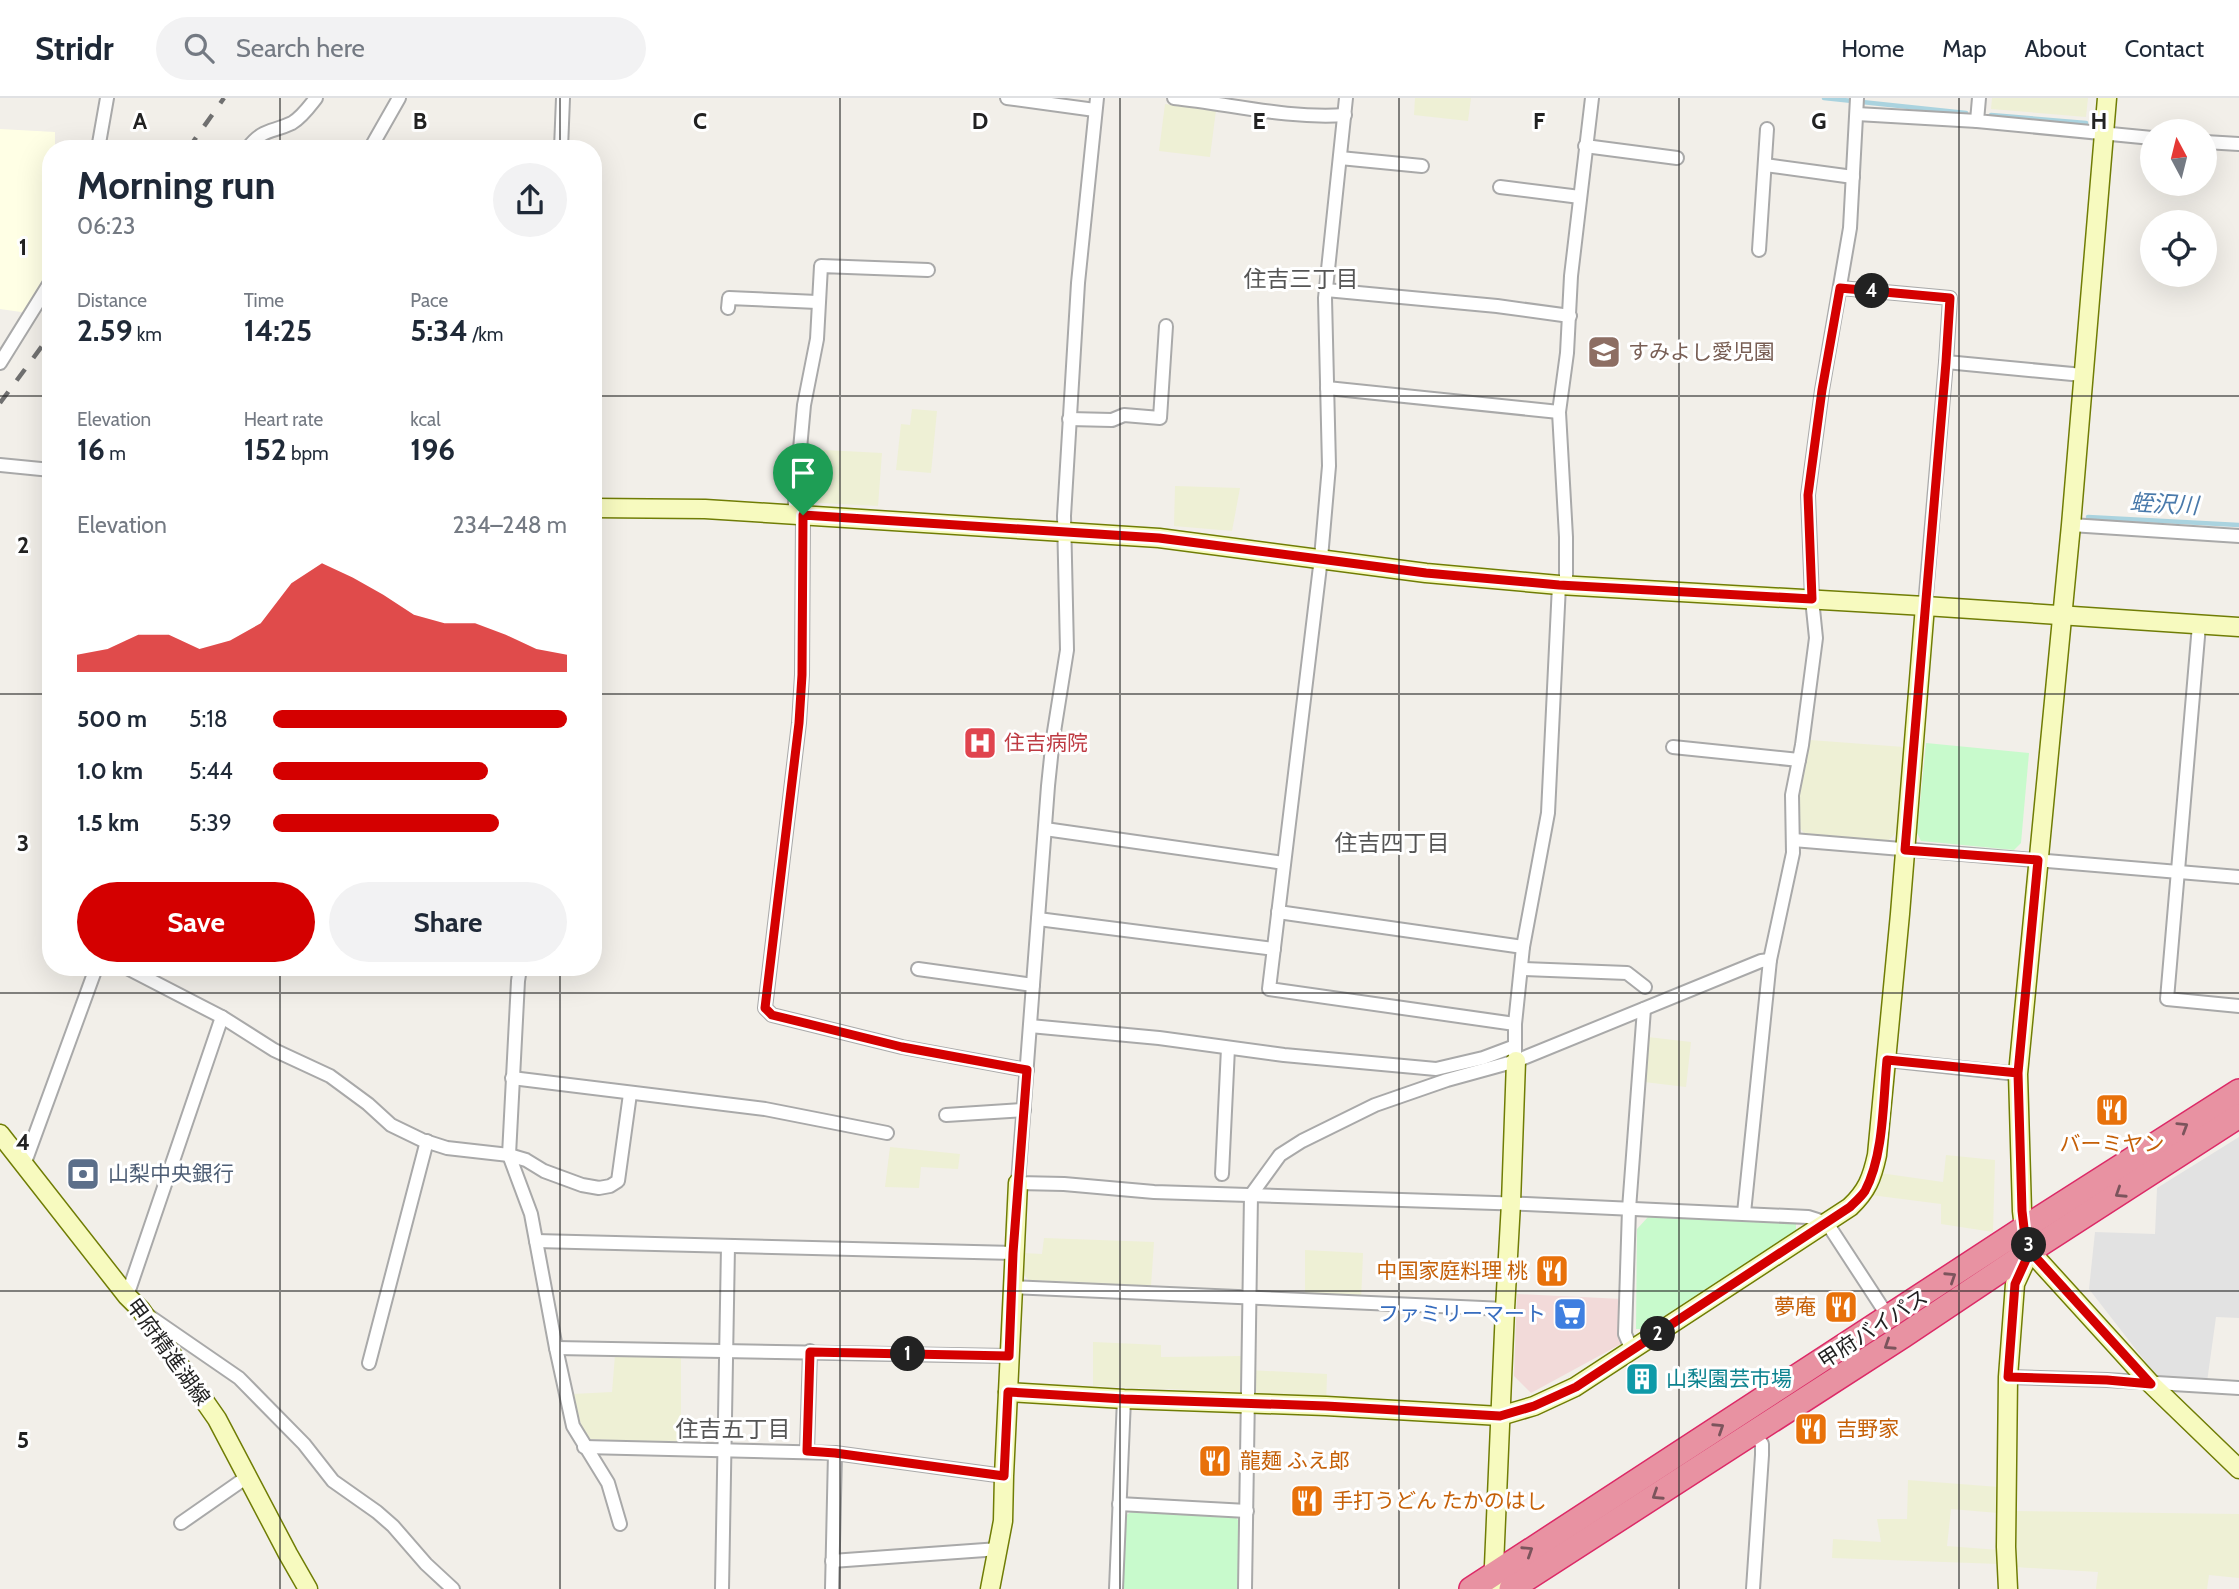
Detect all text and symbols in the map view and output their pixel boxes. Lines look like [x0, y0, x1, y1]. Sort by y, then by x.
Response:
search box [156, 17, 646, 80]
text: Stridr [35, 28, 114, 68]
icon: search [180, 29, 218, 67]
text: Search here [236, 32, 365, 64]
text: Home [1841, 34, 1904, 63]
text: Map [1942, 34, 1987, 63]
text: About [2025, 34, 2087, 63]
text: Contact [2125, 34, 2204, 63]
text: A [133, 107, 148, 135]
text: B [413, 107, 427, 135]
text: C [693, 107, 707, 135]
text: D [972, 107, 988, 135]
text: E [1252, 107, 1266, 135]
text: F [1533, 107, 1545, 135]
text: G [1811, 107, 1827, 135]
text: H [2091, 107, 2107, 135]
north arrow [2140, 119, 2217, 196]
map controls [2140, 119, 2217, 287]
text: Morning run [77, 162, 276, 209]
button: share [493, 163, 567, 237]
button: locate [2140, 210, 2217, 287]
text: 06:23 [77, 212, 135, 240]
text: 1 [19, 233, 27, 261]
district label: 住吉三丁目 [1244, 265, 1359, 293]
pin: 4 [1854, 274, 1890, 308]
text: 4 [1866, 279, 1877, 302]
text: Distance [77, 289, 147, 312]
text: Time [244, 289, 284, 312]
text: Pace [410, 289, 448, 312]
text: 2.59 [77, 312, 133, 349]
text: 14:25 [244, 312, 312, 349]
text: 5:34 [410, 312, 468, 349]
text: km [133, 323, 162, 346]
text: /km [468, 323, 504, 346]
school or university icon: すみよし愛児園 [1585, 333, 1623, 371]
place label: すみよし愛児園 [1628, 339, 1775, 364]
text: Elevation [77, 408, 151, 431]
text: Heart rate [244, 408, 323, 431]
text: kcal [410, 408, 441, 431]
text: 16 [77, 431, 105, 468]
text: 152 [244, 431, 287, 468]
text: 196 [410, 431, 455, 468]
text: m [105, 442, 126, 465]
text: bpm [287, 442, 329, 465]
pin [773, 443, 833, 515]
icon: arrive [784, 454, 822, 492]
water label: 蛭沢川 [2129, 488, 2202, 520]
text: Elevation [77, 511, 167, 539]
text: 234–248 m [452, 511, 567, 539]
text: 2 [17, 531, 29, 559]
text: 500 m [77, 705, 147, 733]
text: 5:18 [189, 705, 228, 733]
hospital icon: 住吉病院 [961, 724, 999, 762]
place label: 住吉病院 [1004, 730, 1088, 755]
text: 1.0 km [77, 757, 143, 785]
text: 5:44 [189, 757, 233, 785]
text: 1.5 km [77, 809, 139, 837]
text: 5:39 [189, 809, 232, 837]
text: 3 [17, 829, 29, 857]
district label: 住吉四丁目 [1335, 829, 1450, 857]
button: Save [77, 882, 315, 962]
button: Share [329, 882, 567, 962]
restaurant icon: バーミヤン [2093, 1091, 2131, 1129]
one-way arrow [2176, 1122, 2189, 1135]
text: 4 [16, 1128, 30, 1156]
place label: バーミヤン [2060, 1131, 2165, 1156]
bank icon: 山梨中央銀行 [64, 1155, 102, 1193]
place label: 山梨中央銀行 [108, 1161, 234, 1186]
one-way arrow [2115, 1184, 2128, 1197]
pin: 3 [2011, 1228, 2046, 1262]
text: 3 [2023, 1233, 2034, 1256]
restaurant icon: 中国家庭料理 桃 [1533, 1252, 1571, 1290]
place label: 中国家庭料理 桃 [1376, 1258, 1528, 1283]
one-way arrow [1943, 1273, 1956, 1286]
street label: 甲府バイパス [1813, 1284, 1932, 1373]
restaurant icon: 夢庵 [1822, 1288, 1860, 1326]
street label: 甲府精進湖線 [121, 1293, 216, 1410]
place label: 夢庵 [1774, 1294, 1816, 1319]
supermarket icon: ファミリーマート [1551, 1295, 1589, 1333]
place label: ファミリーマート [1378, 1301, 1546, 1326]
pin: 2 [1640, 1316, 1676, 1352]
text: 2 [1652, 1322, 1663, 1345]
pin: 1 [890, 1336, 926, 1372]
one-way arrow [1884, 1337, 1897, 1350]
text: 1 [904, 1342, 911, 1365]
building icon: 山梨園芸市場 [1623, 1360, 1661, 1398]
place label: 山梨園芸市場 [1666, 1366, 1792, 1391]
restaurant icon: 吉野家 [1792, 1410, 1830, 1448]
district label: 住吉五丁目 [676, 1415, 791, 1443]
place label: 吉野家 [1836, 1416, 1899, 1441]
one-way arrow [1712, 1423, 1725, 1436]
text: 5 [17, 1426, 29, 1454]
restaurant icon: 龍麺 ふえ郎 [1196, 1442, 1234, 1480]
place label: 龍麺 ふえ郎 [1240, 1448, 1350, 1473]
restaurant icon: 手打うどん たかのはし [1288, 1482, 1326, 1520]
one-way arrow [1652, 1487, 1665, 1500]
place label: 手打うどん たかのはし [1332, 1488, 1547, 1513]
one-way arrow [1521, 1547, 1534, 1560]

